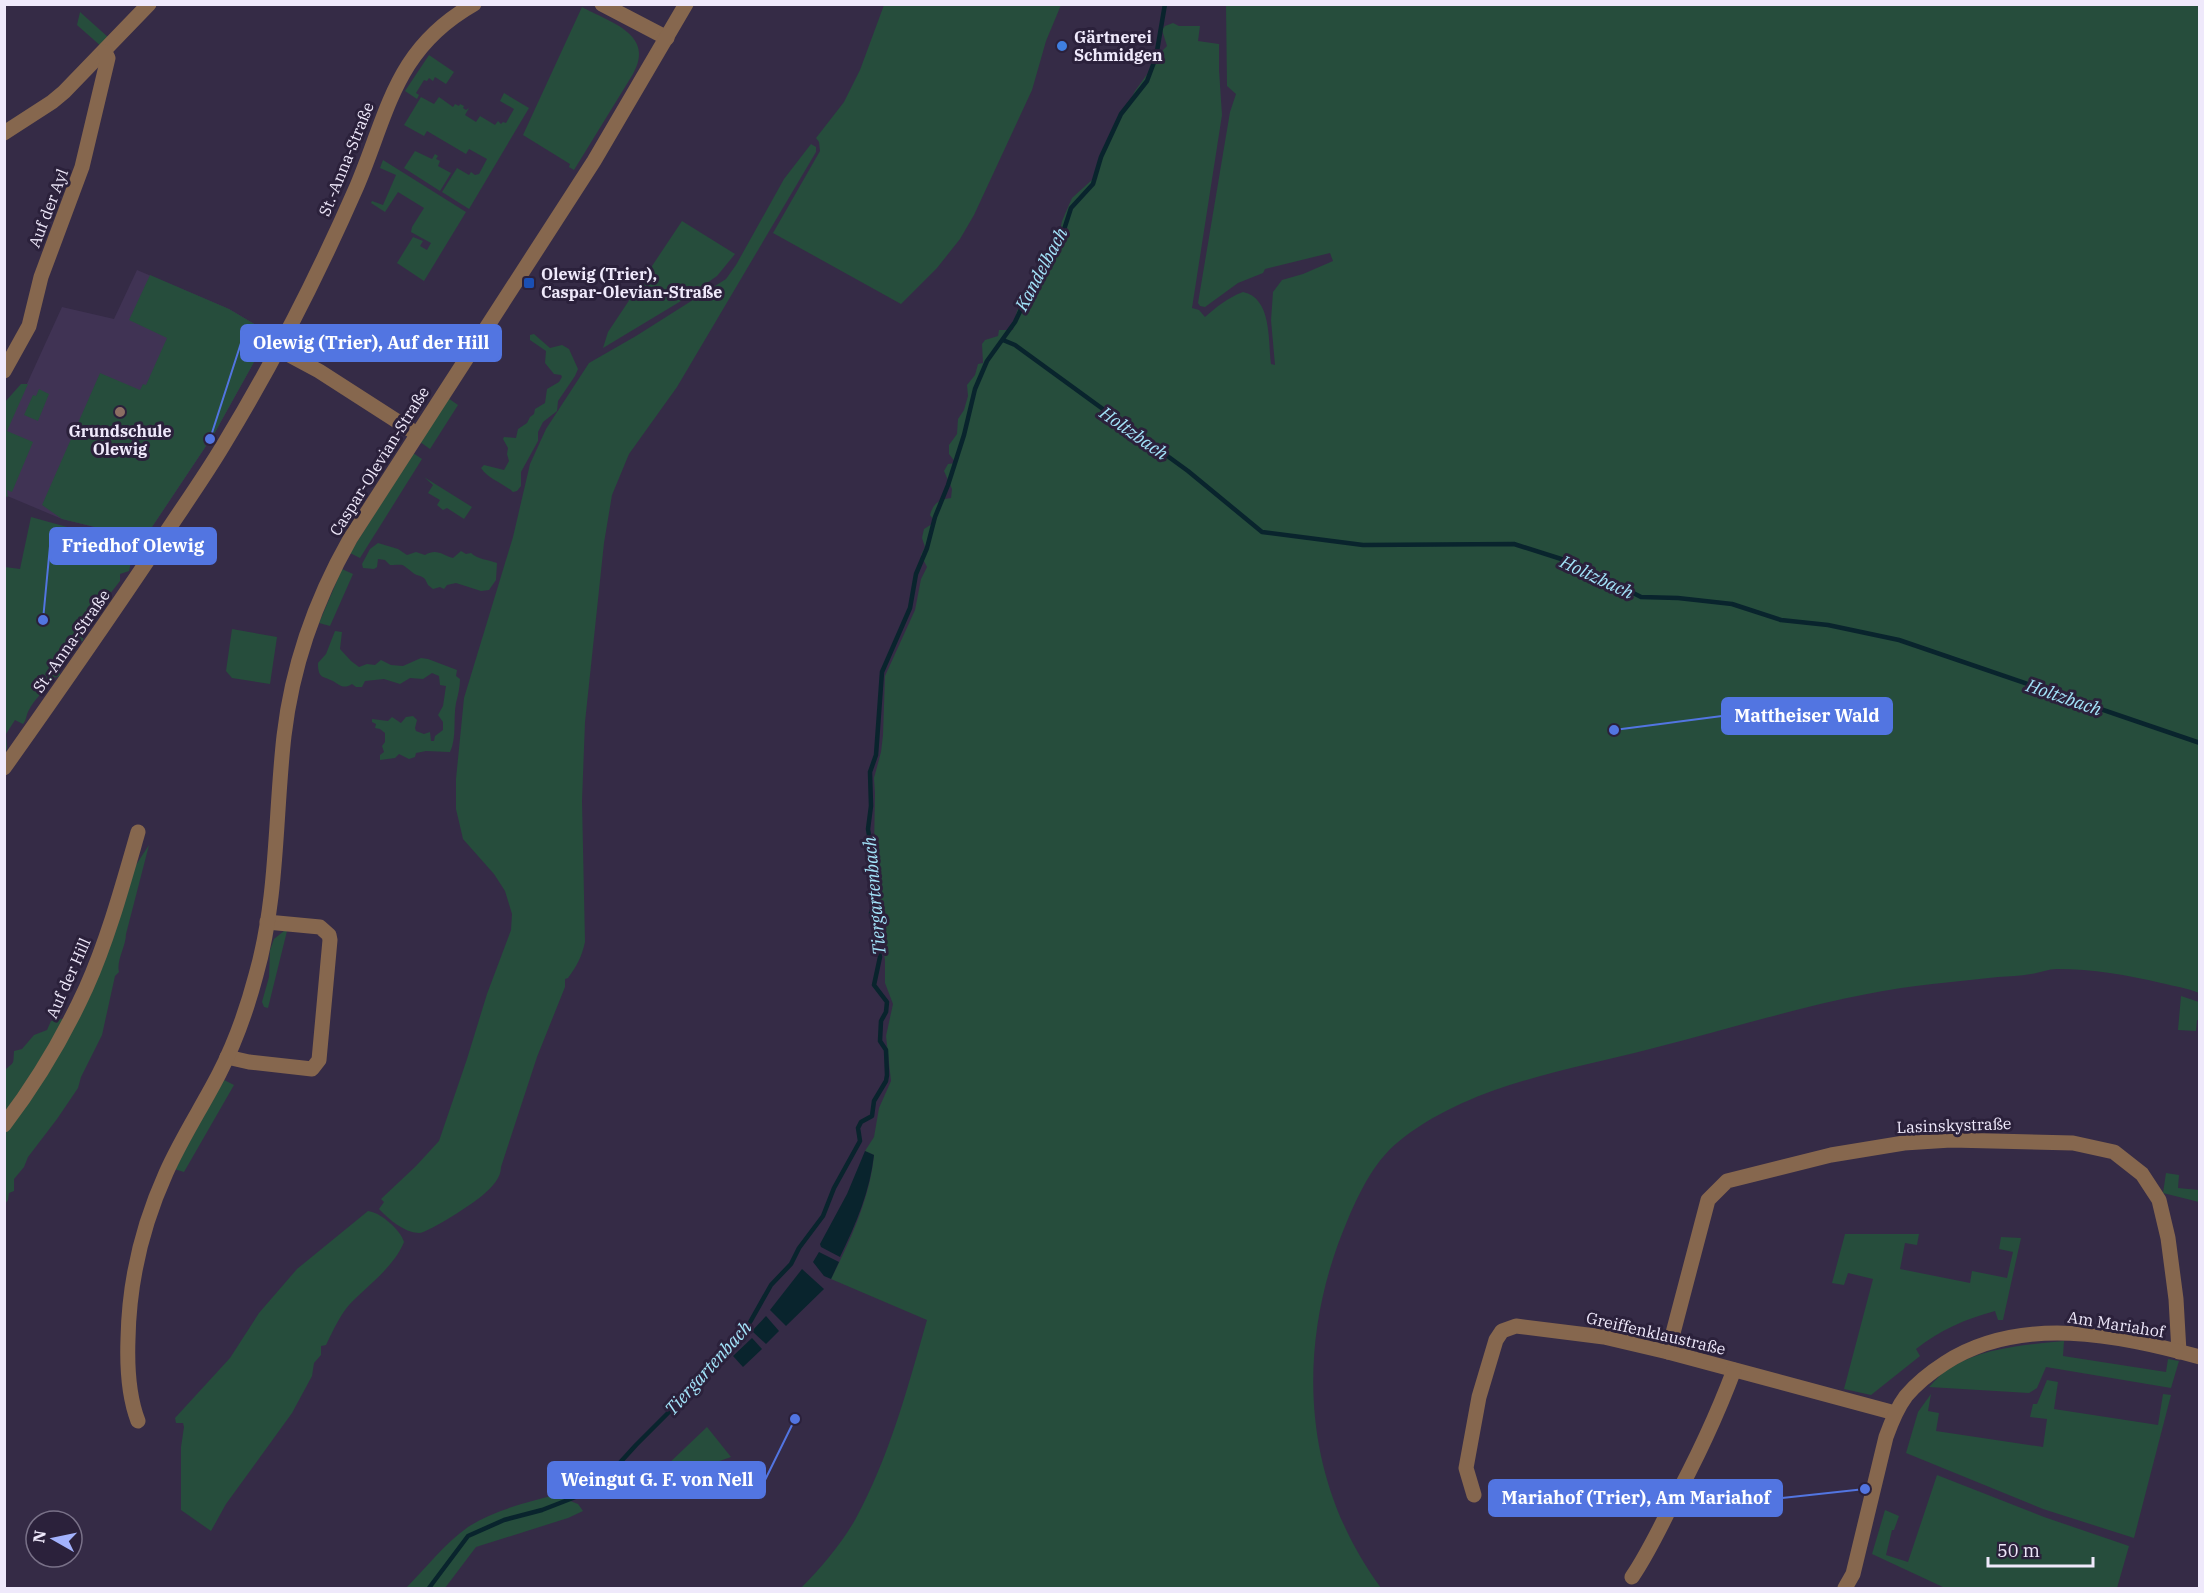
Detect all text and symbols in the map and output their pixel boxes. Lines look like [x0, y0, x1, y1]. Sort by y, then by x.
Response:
place label: Gärtnerei Schmidgen [1074, 27, 1163, 65]
marker: Gärtnerei Schmidgen [1055, 39, 1069, 53]
street label: St.-Anna-Straße [314, 99, 378, 219]
street label: Auf der Ayl [24, 166, 72, 250]
water label: Kandelbach [1009, 223, 1073, 315]
place label: Olewig (Trier), Caspar-Olevian-Straße [541, 264, 722, 302]
marker: Olewig (Trier), Caspar-Olevian-Straße [522, 276, 536, 290]
callout: Olewig (Trier), Auf der Hill [241, 325, 501, 361]
text: Olewig (Trier), Auf der Hill [253, 331, 489, 354]
street label: Caspar-Olevian-Straße [325, 383, 433, 539]
water label: Holtzbach [1095, 401, 1173, 465]
marker: Grundschule Olewig [113, 405, 127, 419]
place label: Grundschule Olewig [68, 421, 172, 459]
callout: Friedhof Olewig [50, 528, 216, 564]
text: Friedhof Olewig [62, 534, 205, 557]
water label: Holtzbach [1556, 550, 1637, 604]
street label: St.-Anna-Straße [28, 586, 114, 696]
water label: Holtzbach [2022, 673, 2105, 721]
callout: Mattheiser Wald [1722, 698, 1892, 734]
text: Mattheiser Wald [1734, 704, 1880, 727]
water label: Tiergartenbach [857, 836, 891, 956]
street label: Auf der Hill [41, 934, 95, 1021]
street label: Lasinskystraße [1896, 1113, 2012, 1137]
street label: Am Mariahof [2066, 1306, 2167, 1342]
street label: Greiffenklaustraße [1584, 1307, 1728, 1359]
water label: Tiergartenbach [660, 1316, 756, 1420]
callout: Weingut G. F. von Nell [548, 1462, 765, 1498]
text: Weingut G. F. von Nell [561, 1468, 753, 1491]
callout: Mariahof (Trier), Am Mariahof [1489, 1480, 1782, 1516]
text: Mariahof (Trier), Am Mariahof [1502, 1486, 1772, 1509]
north arrow [24, 1509, 84, 1569]
text: N [28, 1529, 50, 1544]
scale bar [1988, 1530, 2093, 1568]
text: 50 m [1997, 1539, 2040, 1562]

